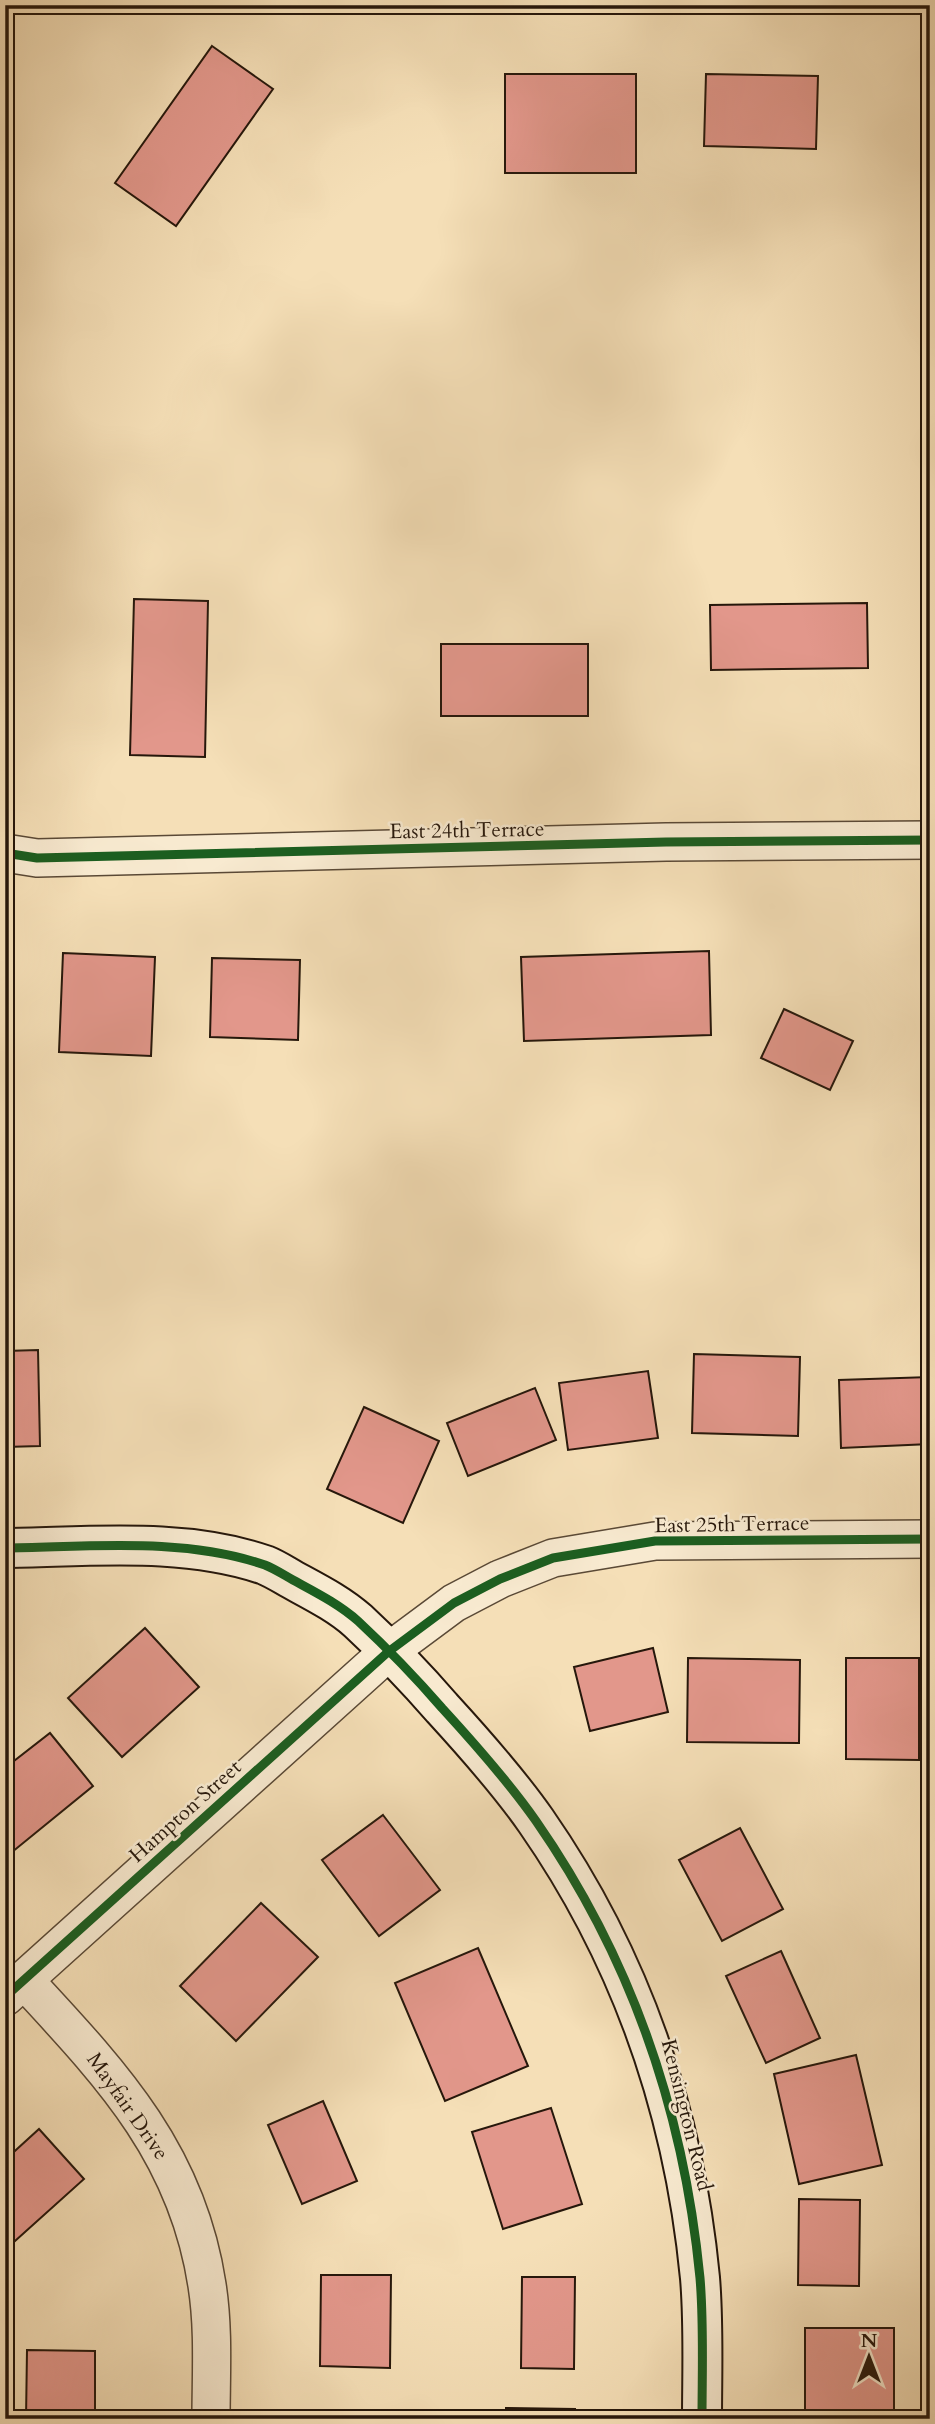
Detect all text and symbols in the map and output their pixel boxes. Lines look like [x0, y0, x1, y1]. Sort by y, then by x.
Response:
street label: East 24th Terrace [389, 815, 545, 846]
street label: East 25th Terrace [654, 1509, 810, 1540]
street label: Hampton Street [123, 1753, 248, 1870]
street label: Kensington Road [654, 2036, 719, 2194]
street label: Mayfair Drive [80, 2047, 175, 2166]
north arrow [834, 2322, 904, 2392]
text: N [861, 2328, 878, 2354]

